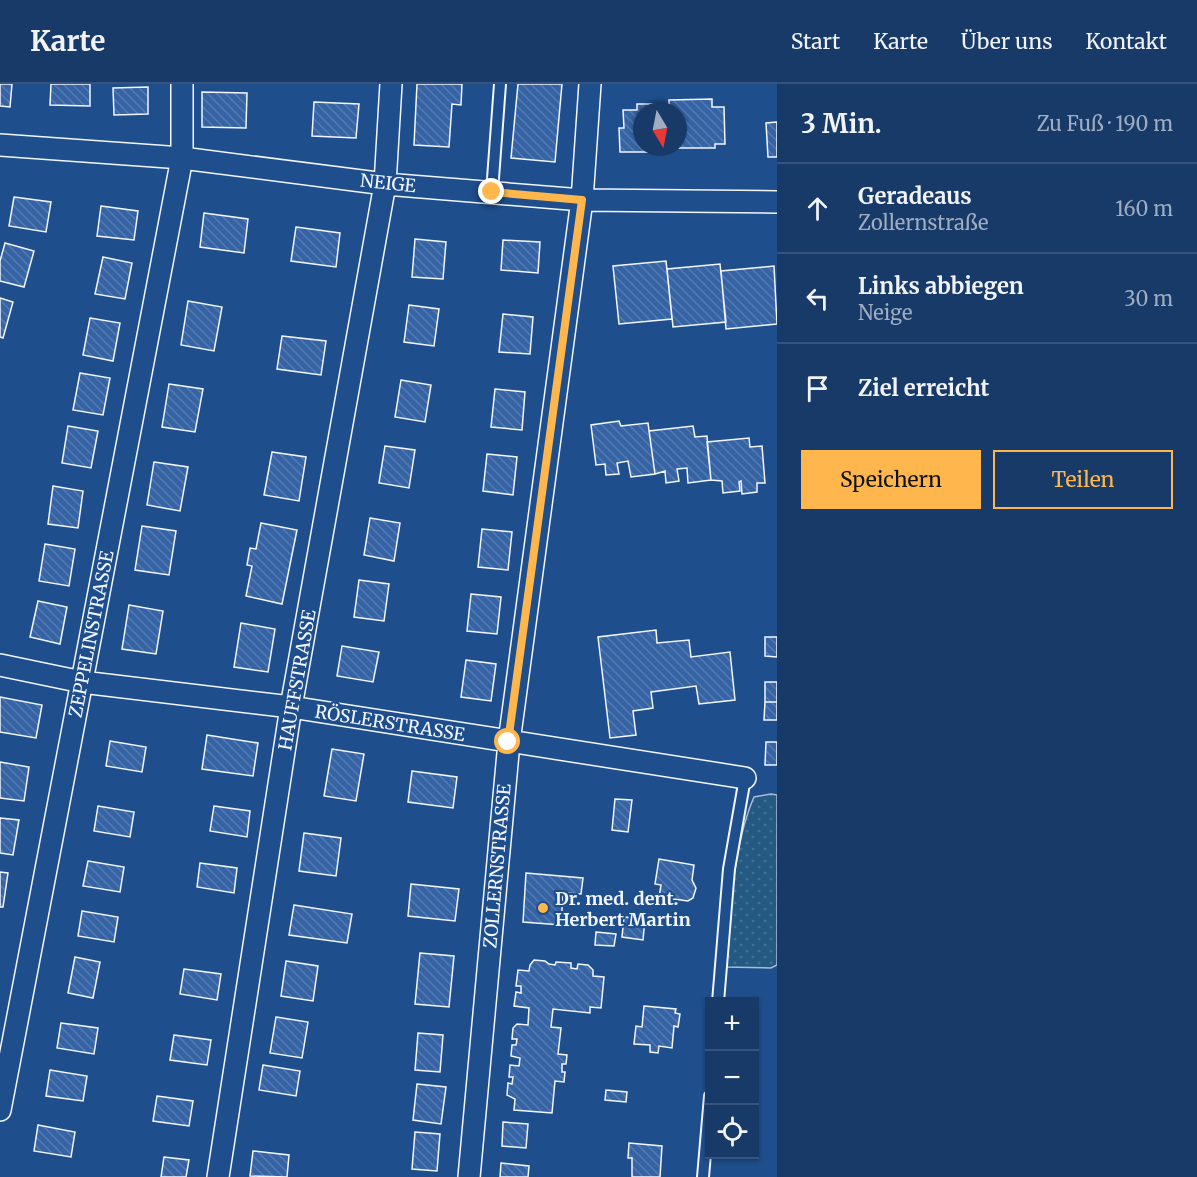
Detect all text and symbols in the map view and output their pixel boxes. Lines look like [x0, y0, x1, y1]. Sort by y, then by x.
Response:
text: Karte [30, 23, 105, 59]
text: Start [791, 28, 840, 55]
text: Karte [873, 28, 928, 55]
text: Über uns [961, 28, 1052, 55]
text: Kontakt [1085, 28, 1167, 55]
north arrow [633, 102, 687, 156]
text: 3 Min. [801, 107, 882, 140]
text: Zu Fuß · 190 m [1037, 111, 1173, 136]
street label: NEIGE [359, 169, 418, 197]
route end [478, 178, 504, 204]
text: Geradeaus [858, 182, 972, 210]
icon: ahead [801, 192, 834, 225]
text: 160 m [1115, 196, 1173, 221]
text: Zollernstraße [858, 210, 989, 235]
text: Links abbiegen [858, 272, 1024, 300]
icon: left [801, 282, 834, 315]
text: 30 m [1124, 286, 1173, 311]
text: Neige [858, 300, 912, 325]
icon: arrive [801, 372, 834, 405]
text: Ziel erreicht [858, 374, 989, 402]
button: Speichern [801, 450, 981, 509]
button: Teilen [993, 450, 1173, 509]
street label: ZEPPELINSTRASSE [64, 548, 119, 719]
street label: HAUFFSTRASSE [273, 607, 321, 752]
street label: RÖSLERSTRASSE [313, 700, 467, 746]
route start [494, 728, 520, 754]
street label: ZOLLERNSTRASSE [478, 782, 516, 949]
place label: Dr. med. dent. Herbert Martin [555, 887, 691, 931]
marker: Dr. med. dent. Herbert Martin [536, 901, 550, 915]
map controls [705, 997, 759, 1159]
button: + [705, 997, 759, 1051]
button: − [705, 1051, 759, 1105]
button: locate [705, 1105, 759, 1159]

